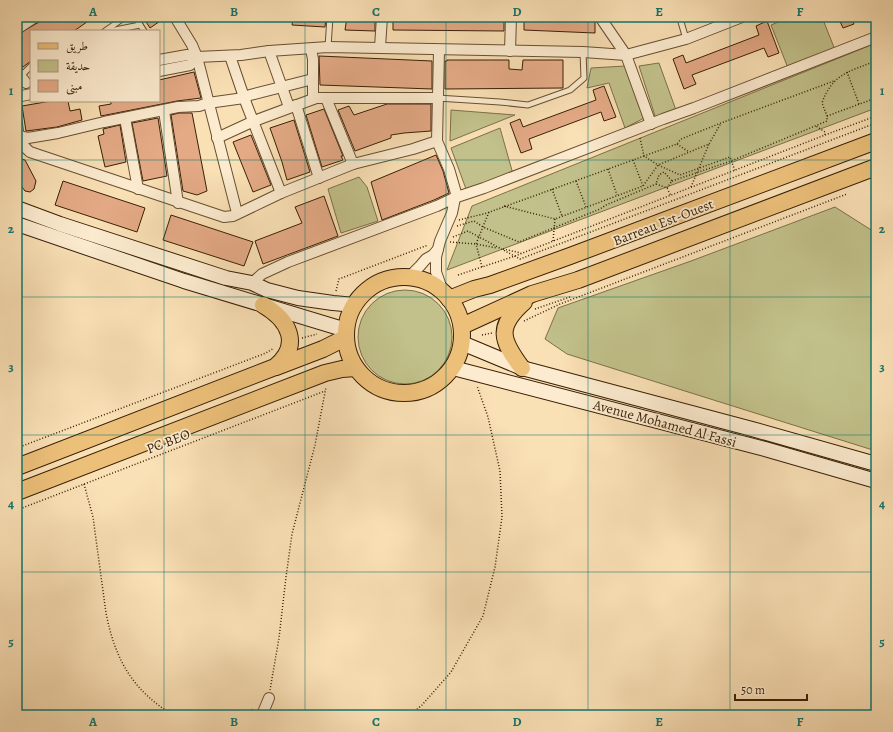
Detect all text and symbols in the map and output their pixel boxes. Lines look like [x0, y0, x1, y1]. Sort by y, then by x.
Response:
text: A [88, 3, 98, 20]
text: B [230, 3, 238, 20]
text: C [372, 3, 380, 20]
text: D [512, 3, 522, 20]
text: E [655, 3, 663, 20]
text: F [797, 3, 804, 20]
legend [30, 30, 160, 102]
text: طريق [66, 38, 88, 54]
text: حديقة [66, 58, 90, 74]
text: مبنى [66, 78, 82, 95]
text: 1 [9, 82, 14, 99]
text: 1 [880, 82, 885, 99]
street label: Barreau Est-Ouest [610, 194, 717, 250]
text: 2 [8, 220, 15, 237]
text: 2 [879, 220, 886, 237]
text: 3 [8, 358, 14, 375]
text: 3 [879, 358, 885, 375]
street label: Avenue Mohamed Al Fassi [590, 395, 739, 452]
street label: PC BEO [144, 424, 193, 458]
text: 4 [8, 495, 14, 512]
text: 4 [879, 495, 885, 512]
text: 5 [8, 633, 14, 650]
text: 5 [879, 633, 885, 650]
scale bar [735, 676, 807, 702]
text: 50 m [741, 682, 765, 698]
text: A [88, 713, 98, 730]
text: B [230, 713, 238, 730]
text: C [372, 713, 380, 730]
text: D [512, 713, 522, 730]
text: E [655, 713, 663, 730]
text: F [797, 713, 804, 730]

